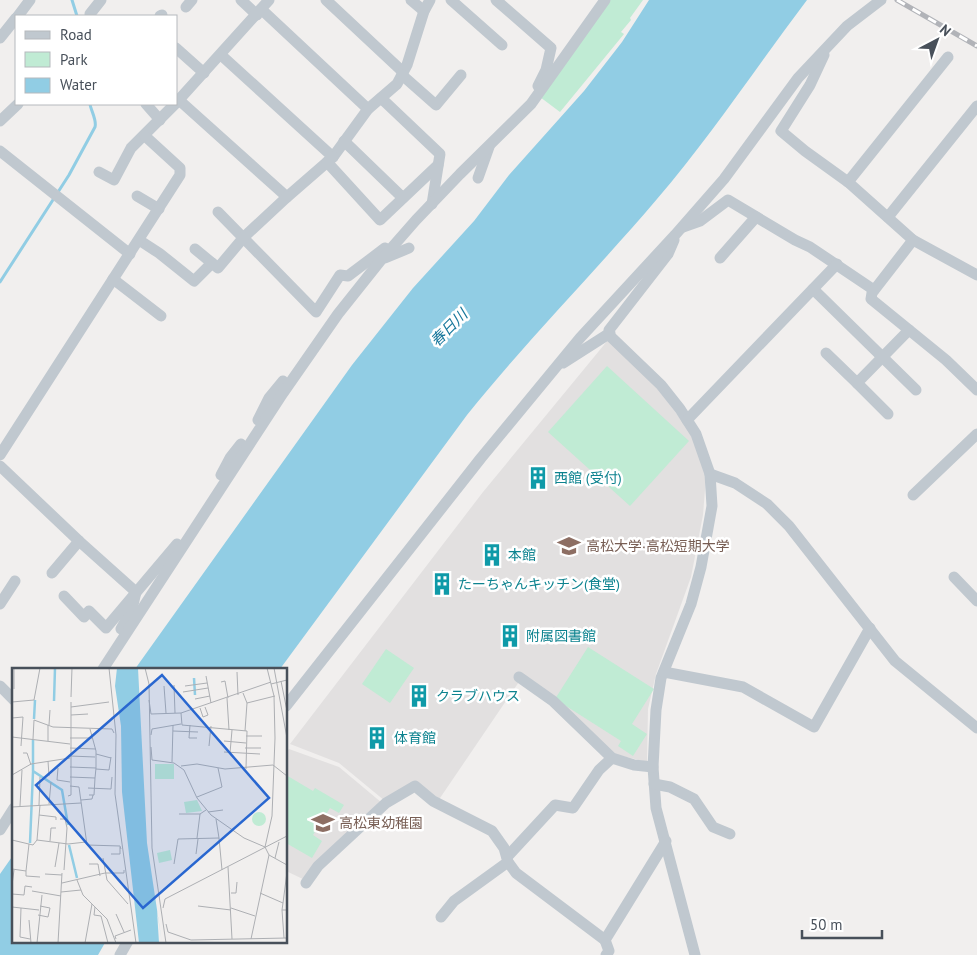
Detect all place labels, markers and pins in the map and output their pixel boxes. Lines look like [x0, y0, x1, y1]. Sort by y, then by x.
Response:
building icon: 西館 (受付) [525, 465, 551, 491]
place label: 西館 (受付) [554, 469, 622, 487]
school or university icon: 高松大学·高松短期大学 [556, 533, 582, 559]
place label: 高松大学·高松短期大学 [586, 537, 730, 555]
building icon: 本館 [479, 542, 505, 568]
place label: 本館 [508, 546, 536, 564]
building icon: たーちゃんキッチン(食堂) [429, 571, 455, 597]
place label: たーちゃんキッチン(食堂) [458, 575, 620, 593]
building icon: 附属図書館 [497, 623, 523, 649]
place label: 附属図書館 [526, 627, 596, 645]
building icon: クラブハウス [406, 683, 432, 709]
place label: クラブハウス [436, 687, 520, 705]
building icon: 体育館 [364, 725, 390, 751]
place label: 体育館 [394, 729, 436, 747]
school or university icon: 高松東幼稚園 [310, 810, 336, 836]
place label: 高松東幼稚園 [339, 814, 423, 832]

